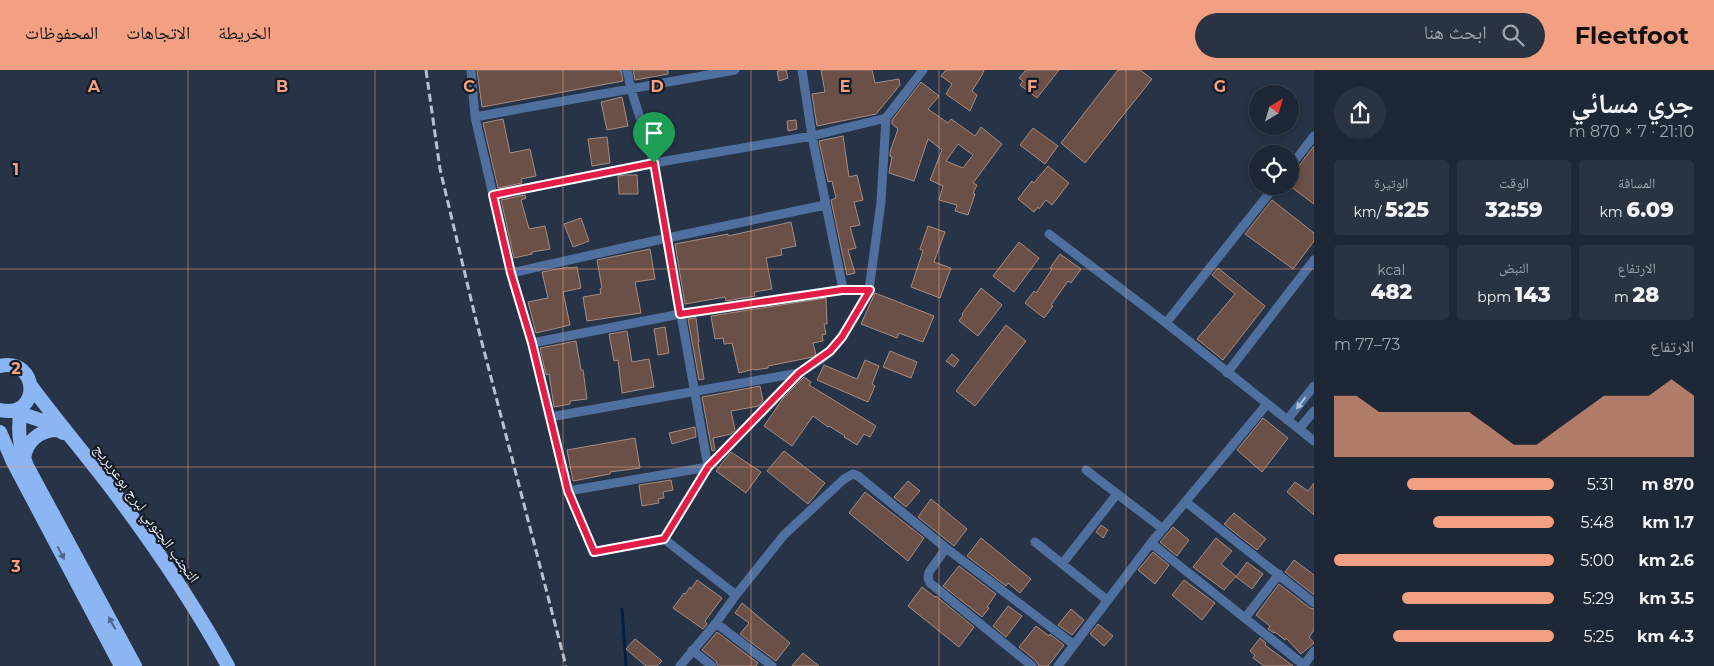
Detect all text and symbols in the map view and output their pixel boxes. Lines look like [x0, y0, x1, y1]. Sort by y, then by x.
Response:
search box [1195, 13, 1545, 58]
text: ابحث هنا [1424, 21, 1487, 44]
icon: search [1499, 21, 1527, 49]
text: Fleetfoot [1575, 21, 1689, 50]
text: المحفوظات [25, 22, 98, 44]
text: الاتجاهات [126, 22, 190, 44]
text: الخريطة [218, 22, 271, 44]
text: A [87, 77, 101, 96]
text: B [276, 77, 288, 96]
text: C [463, 77, 475, 96]
text: D [650, 77, 664, 96]
text: E [840, 77, 850, 96]
text: F [1027, 77, 1037, 96]
text: G [1214, 77, 1226, 96]
north arrow [1249, 85, 1299, 135]
map controls [1249, 85, 1299, 195]
text: جري مسائي [1571, 86, 1694, 120]
button: share [1334, 87, 1386, 139]
pin [633, 112, 675, 163]
icon: arrive [640, 119, 668, 147]
text: 21:10 · 7 × 870 m [1569, 122, 1694, 141]
button: locate [1249, 145, 1299, 195]
text: 1 [13, 160, 19, 179]
text: الوتيرة [1374, 174, 1408, 192]
text: الوقت [1499, 174, 1529, 192]
text: المسافة [1618, 174, 1655, 192]
text: 5:25 [1385, 197, 1429, 222]
text: 32:59 [1485, 197, 1543, 222]
text: 6.09 [1626, 197, 1674, 222]
text: /km [1354, 203, 1385, 221]
text: km [1600, 203, 1626, 221]
text: النبض [1499, 259, 1529, 277]
text: الارتفاع [1618, 259, 1656, 277]
text: kcal [1377, 261, 1405, 279]
text: 482 [1371, 279, 1412, 304]
text: 143 [1515, 282, 1551, 307]
text: 28 [1633, 282, 1659, 307]
text: bpm [1477, 288, 1515, 306]
text: m [1614, 288, 1633, 306]
text: 73–77 m [1334, 335, 1400, 354]
text: الارتفاع [1650, 337, 1694, 356]
text: 2 [11, 359, 21, 378]
one-way arrow [1295, 396, 1306, 409]
street label: التجنب الجنوبي لبرج بوعريريج [88, 440, 204, 588]
text: 5:31 [1587, 475, 1614, 494]
text: 870 m [1642, 475, 1694, 494]
text: 5:48 [1581, 513, 1614, 532]
text: 1.7 km [1642, 513, 1694, 532]
one-way arrow [57, 546, 65, 561]
text: 5:00 [1580, 551, 1614, 570]
text: 2.6 km [1638, 551, 1694, 570]
text: 3 [10, 557, 21, 576]
text: 5:29 [1583, 589, 1614, 608]
text: 3.5 km [1639, 589, 1694, 608]
one-way arrow [108, 616, 116, 631]
text: 5:25 [1583, 627, 1614, 646]
text: 4.3 km [1637, 627, 1694, 646]

